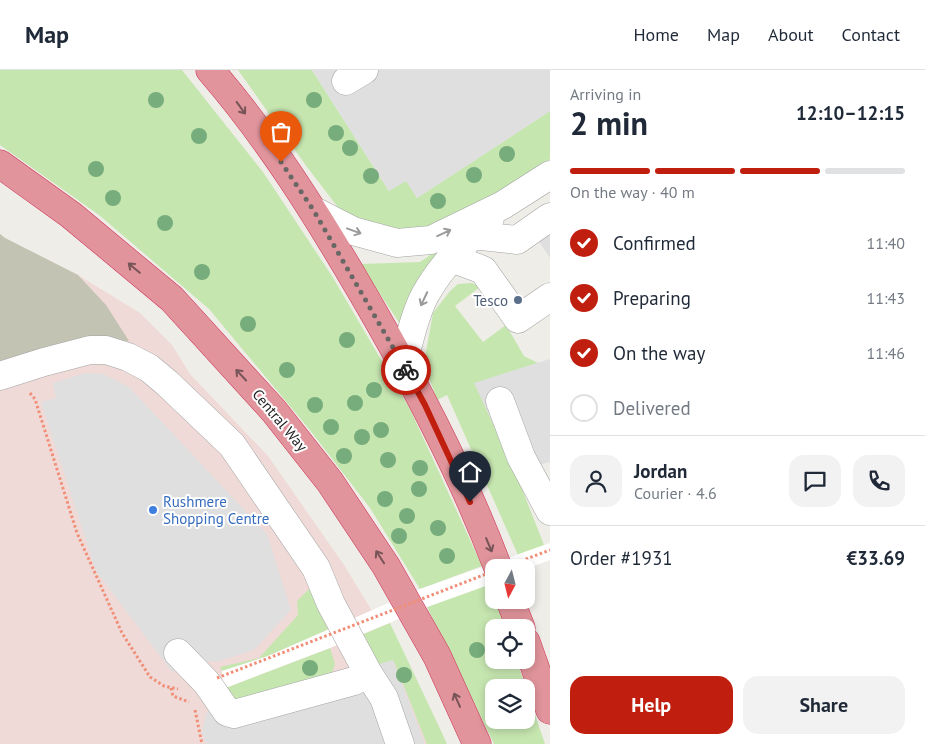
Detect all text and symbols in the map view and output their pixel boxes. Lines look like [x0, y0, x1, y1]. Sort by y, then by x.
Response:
text: Map [25, 19, 69, 50]
text: Home [633, 23, 679, 46]
text: Map [707, 23, 740, 46]
text: About [768, 23, 814, 46]
text: Contact [842, 23, 900, 46]
text: Arriving in [570, 84, 641, 104]
one-way arrow [235, 101, 246, 114]
text: 12:10–12:15 [796, 101, 905, 125]
text: 2 min [570, 102, 648, 144]
pin [260, 111, 302, 162]
icon: bag [267, 118, 295, 146]
text: On the way · 40 m [570, 182, 695, 202]
one-way arrow [346, 227, 361, 236]
one-way arrow [436, 228, 451, 237]
icon: check [570, 229, 598, 257]
text: Confirmed [613, 231, 696, 255]
text: 11:40 [867, 233, 905, 253]
one-way arrow [128, 262, 141, 274]
icon: check [570, 284, 598, 312]
text: Preparing [613, 286, 691, 310]
text: 11:43 [867, 288, 905, 308]
one-way arrow [419, 291, 429, 306]
place label: Tesco [473, 291, 508, 310]
marker: Tesco [512, 294, 524, 306]
icon: check [570, 339, 598, 367]
text: On the way [613, 341, 705, 365]
text: 11:46 [867, 343, 905, 363]
courier [381, 345, 431, 395]
icon: bike [392, 356, 420, 384]
one-way arrow [236, 369, 248, 382]
street label: Central Way [248, 385, 312, 455]
text: Delivered [613, 396, 691, 420]
pin [449, 451, 491, 502]
button: person [570, 455, 622, 507]
button: chat [789, 455, 841, 507]
button: phone [853, 455, 905, 507]
icon: home [456, 458, 484, 486]
text: Jordan [634, 459, 687, 483]
text: Courier · 4.6 [634, 483, 717, 503]
place label: Rushmere Shopping Centre [163, 492, 269, 528]
marker: Rushmere Shopping Centre [147, 504, 159, 516]
one-way arrow [484, 537, 494, 552]
text: Order #1931 [570, 546, 673, 570]
text: €33.69 [846, 546, 905, 570]
one-way arrow [375, 550, 385, 564]
north arrow [485, 559, 535, 609]
map controls [485, 559, 535, 729]
button: locate [485, 619, 535, 669]
button: Help [570, 676, 733, 734]
button: Share [743, 676, 905, 734]
button: layers [485, 679, 535, 729]
one-way arrow [451, 692, 461, 707]

